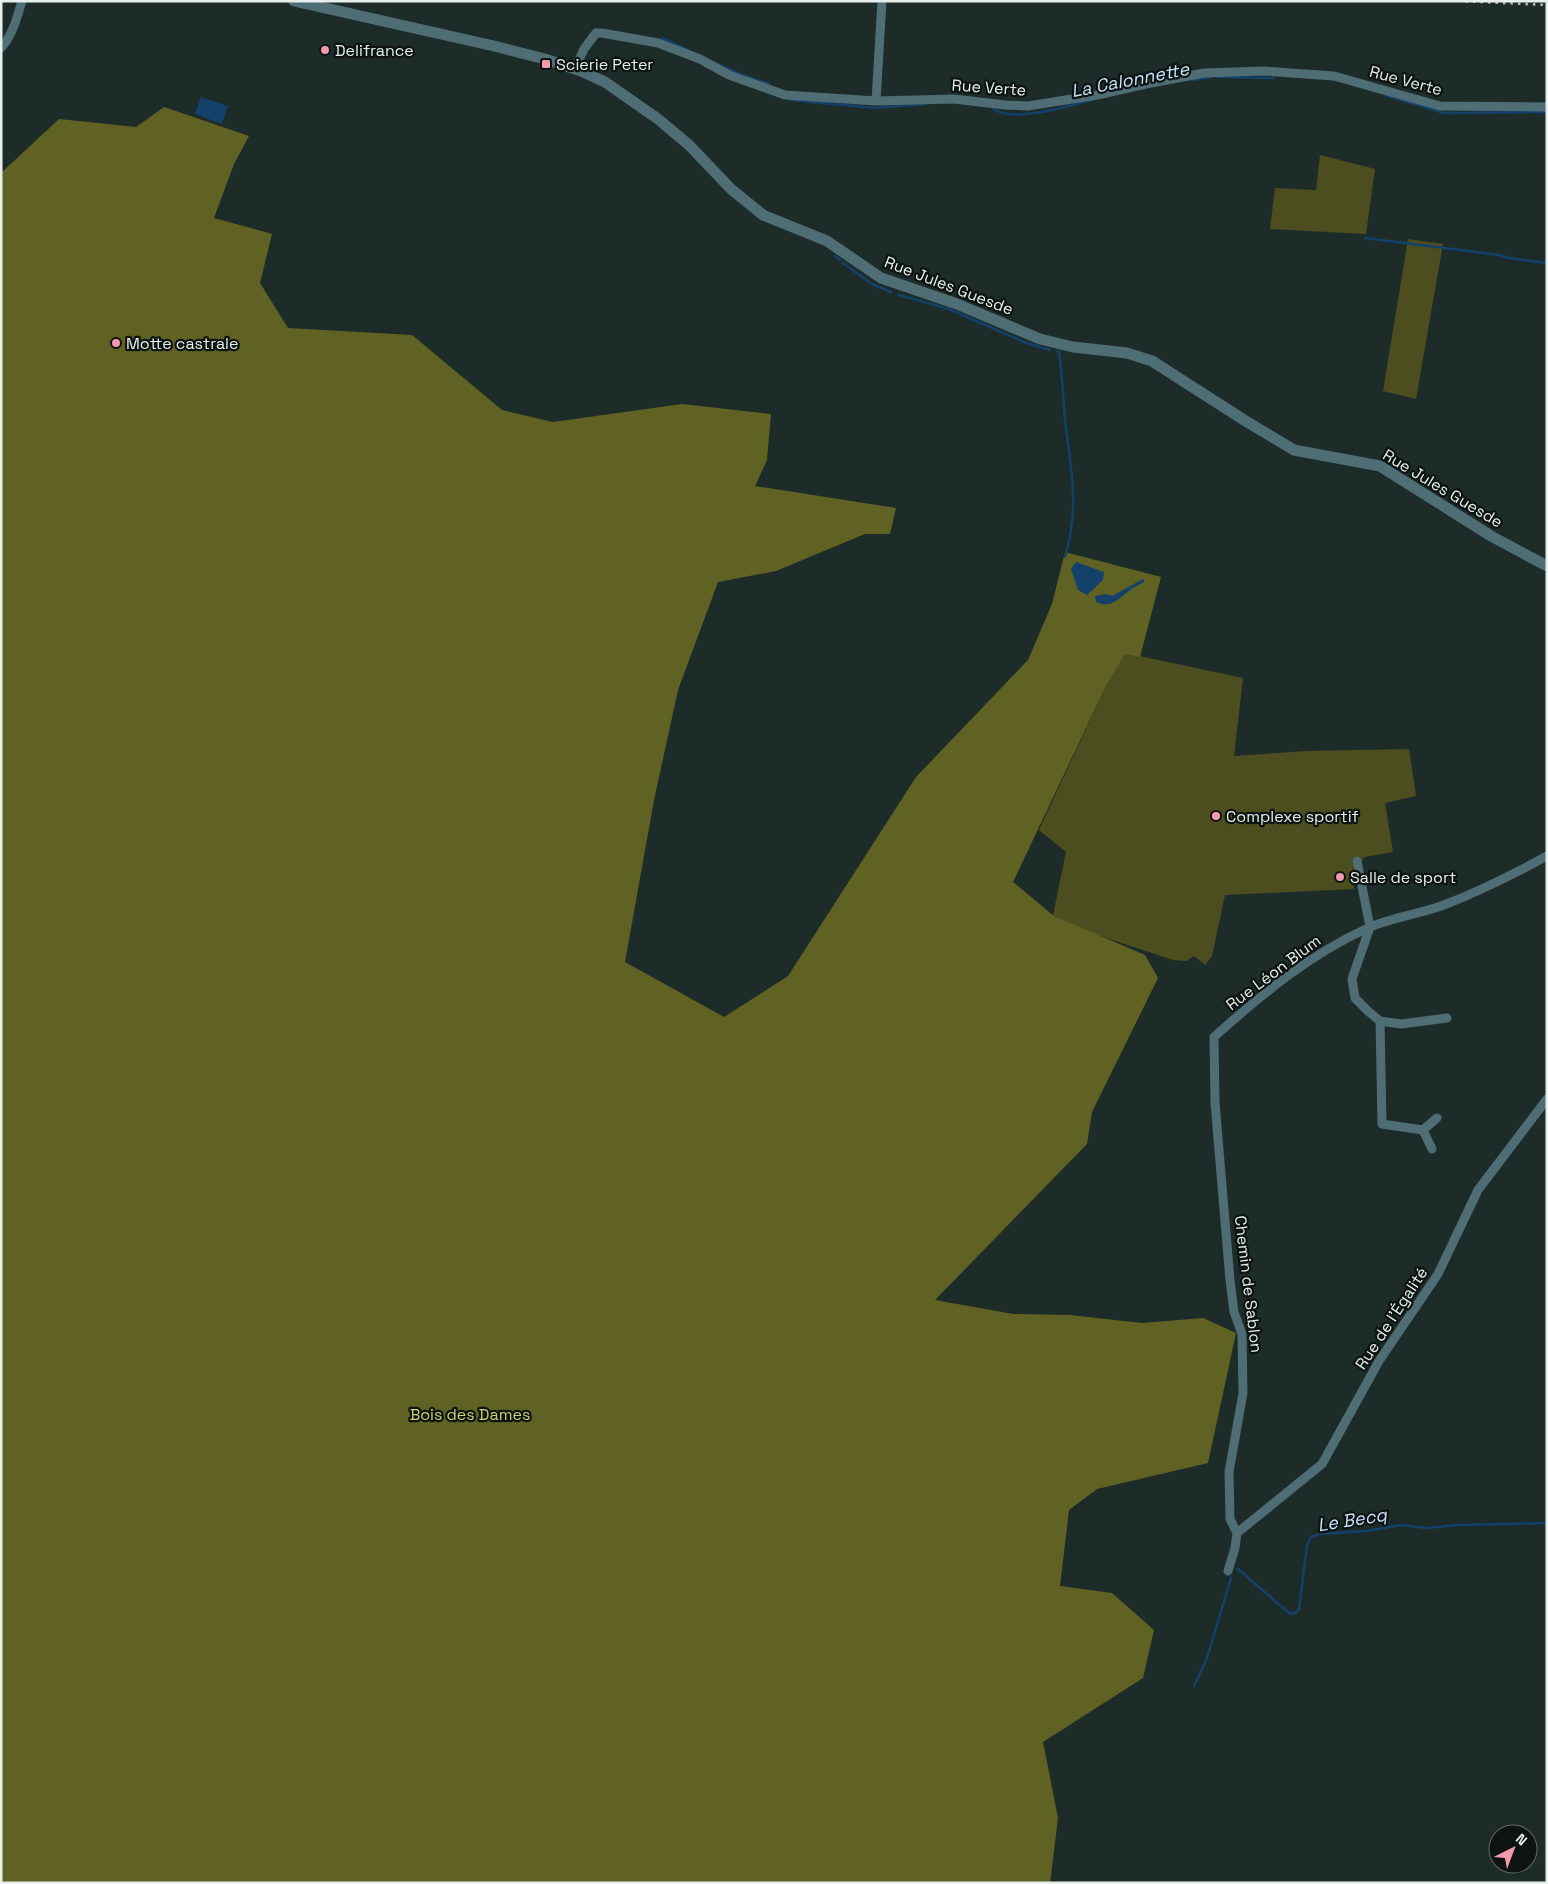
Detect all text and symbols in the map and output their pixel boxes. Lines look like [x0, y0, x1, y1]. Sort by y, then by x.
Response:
place label: Delifrance [335, 40, 414, 61]
marker: Delifrance [319, 44, 331, 56]
place label: Scierie Peter [556, 54, 653, 75]
water label: La Calonnette [1069, 57, 1192, 102]
marker: Scierie Peter [540, 58, 552, 70]
street label: Rue Verte [1367, 61, 1445, 100]
street label: Rue Verte [951, 74, 1027, 101]
street label: Rue Jules Guesde [881, 251, 1016, 320]
place label: Motte castrale [126, 333, 239, 354]
marker: Motte castrale [110, 337, 122, 349]
street label: Rue Jules Guesde [1379, 444, 1507, 533]
place label: Complexe sportif [1226, 806, 1359, 827]
marker: Complexe sportif [1210, 810, 1222, 822]
place label: Salle de sport [1350, 867, 1456, 888]
marker: Salle de sport [1334, 871, 1346, 883]
street label: Rue Léon Blum [1222, 930, 1325, 1015]
street label: Chemin de Sablon [1230, 1214, 1267, 1354]
street label: Rue de l'Égalité [1350, 1263, 1432, 1374]
park label: Bois des Dames [410, 1404, 530, 1425]
water label: Le Becq [1316, 1502, 1390, 1536]
north arrow [1488, 1824, 1538, 1874]
text: N [1512, 1830, 1531, 1849]

